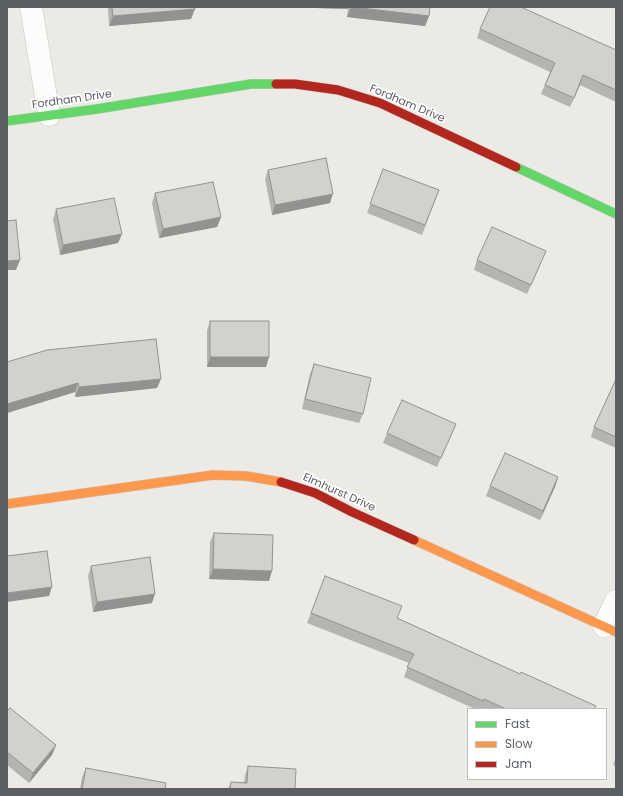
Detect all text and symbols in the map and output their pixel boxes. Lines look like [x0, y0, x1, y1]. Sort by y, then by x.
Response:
street label: Fordham Drive [367, 82, 447, 126]
street label: Fordham Drive [31, 88, 113, 112]
street label: Elmhurst Drive [301, 471, 377, 515]
legend [467, 708, 607, 780]
text: Fast [505, 715, 530, 732]
text: Slow [505, 735, 533, 752]
text: Jam [505, 755, 532, 772]

